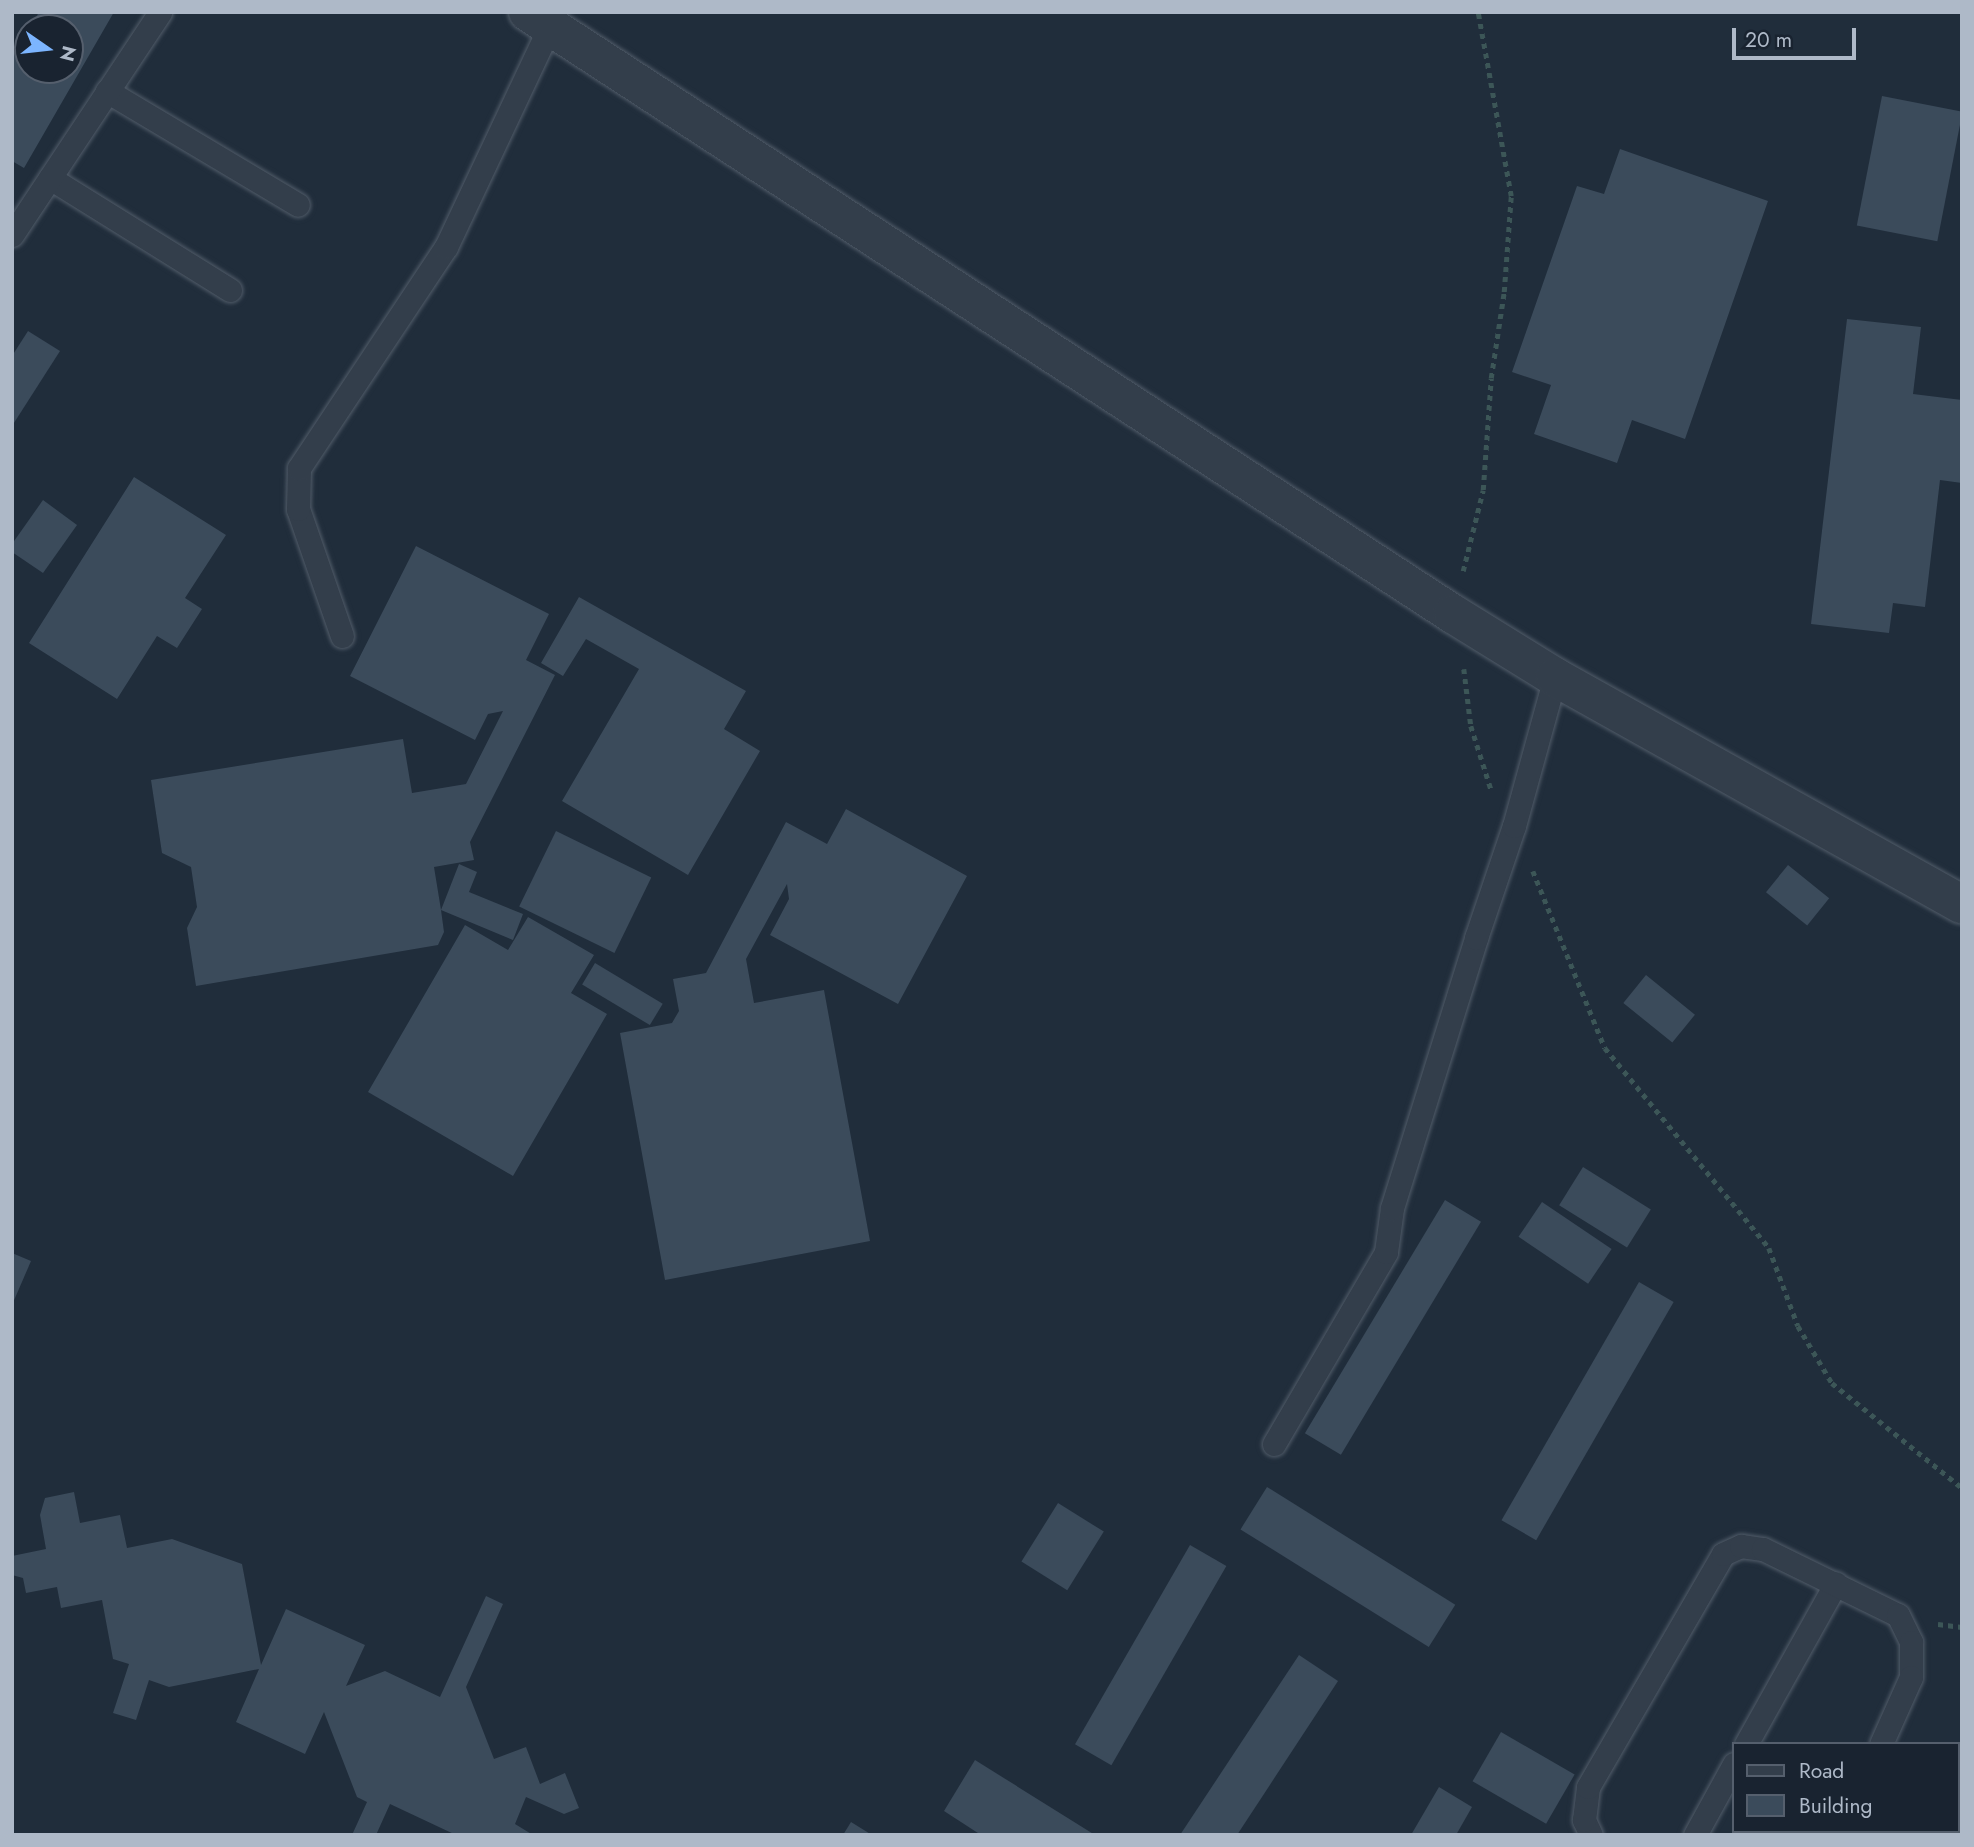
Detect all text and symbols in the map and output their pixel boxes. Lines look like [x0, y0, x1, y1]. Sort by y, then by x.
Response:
north arrow [14, 14, 84, 84]
scale bar [1736, 14, 1860, 58]
text: 20 m [1745, 25, 1792, 55]
text: N [53, 43, 83, 64]
legend [1732, 1742, 1960, 1833]
text: Road [1799, 1756, 1844, 1786]
text: Building [1799, 1791, 1872, 1821]

